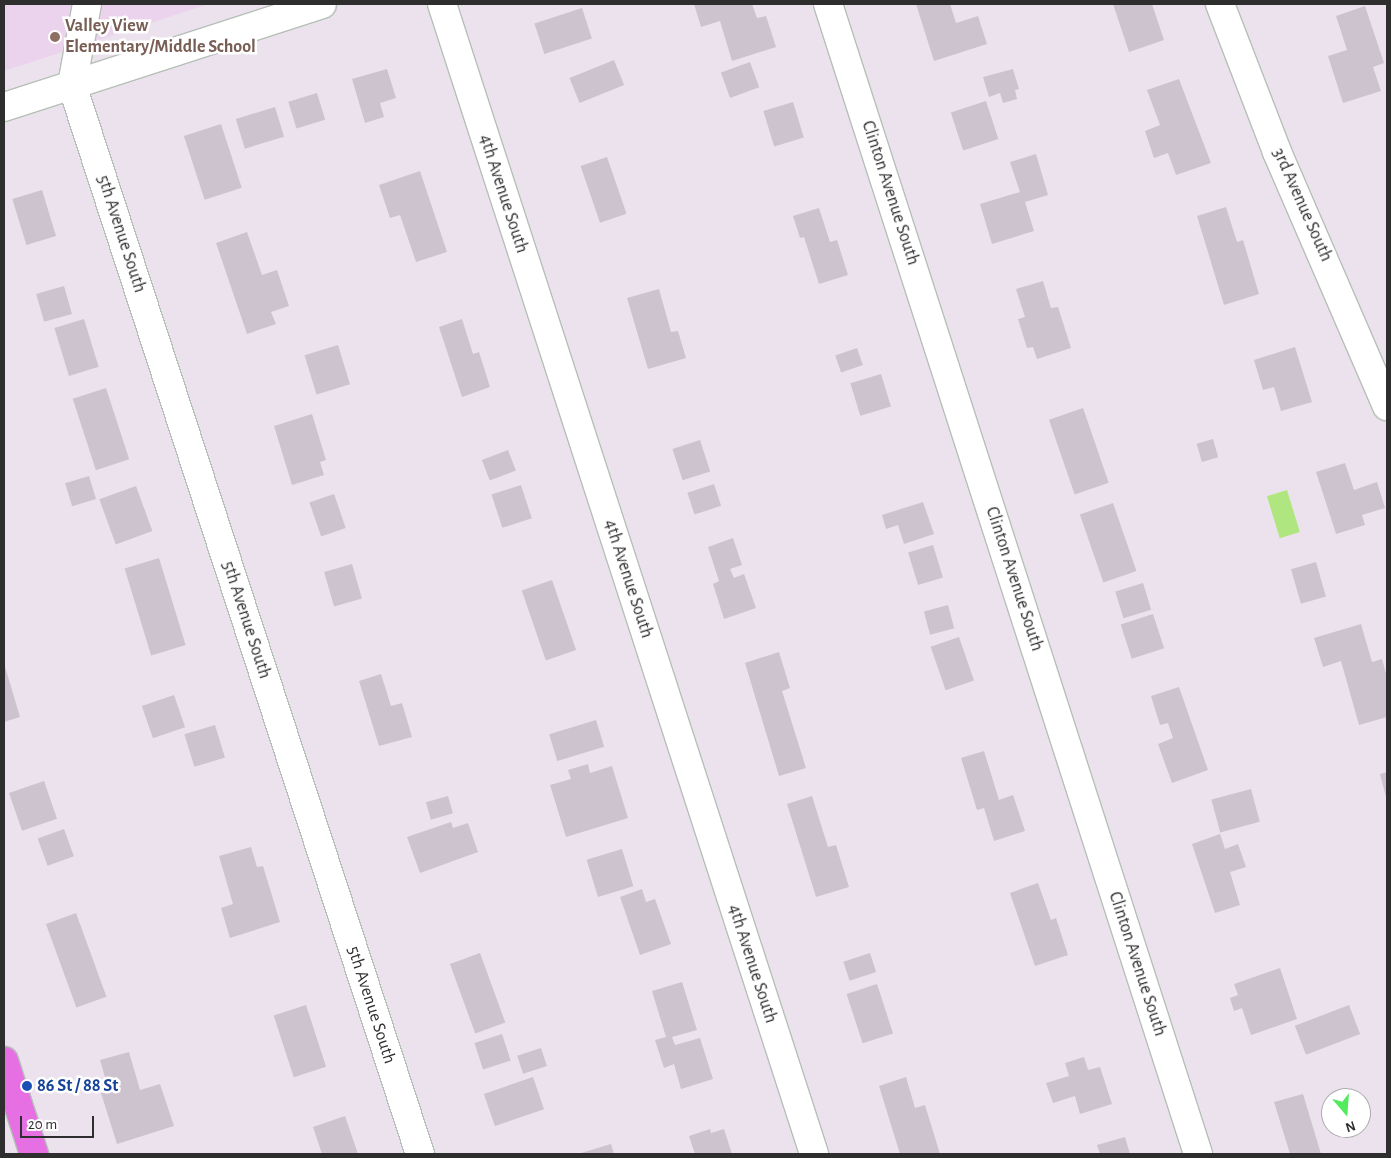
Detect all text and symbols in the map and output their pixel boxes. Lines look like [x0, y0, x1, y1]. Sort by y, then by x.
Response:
place label: Valley View Elementary/Middle School [65, 16, 256, 58]
marker: Valley View Elementary/Middle School [49, 31, 61, 43]
street label: Clinton Avenue South [856, 118, 924, 268]
street label: 4th Avenue South [474, 132, 532, 256]
street label: 3rd Avenue South [1267, 145, 1337, 265]
street label: 5th Avenue South [92, 173, 150, 295]
street label: Clinton Avenue South [980, 504, 1048, 654]
street label: 4th Avenue South [599, 517, 657, 641]
street label: 5th Avenue South [217, 559, 275, 681]
street label: Clinton Avenue South [1103, 889, 1171, 1039]
street label: 4th Avenue South [723, 902, 781, 1026]
street label: 5th Avenue South [342, 944, 400, 1066]
place label: 86 St / 88 St [37, 1075, 118, 1097]
marker: 86 St / 88 St [21, 1080, 33, 1092]
north arrow [1321, 1088, 1371, 1138]
scale bar [22, 1106, 96, 1138]
text: 20 m [28, 1117, 57, 1132]
text: N [1344, 1118, 1357, 1134]

